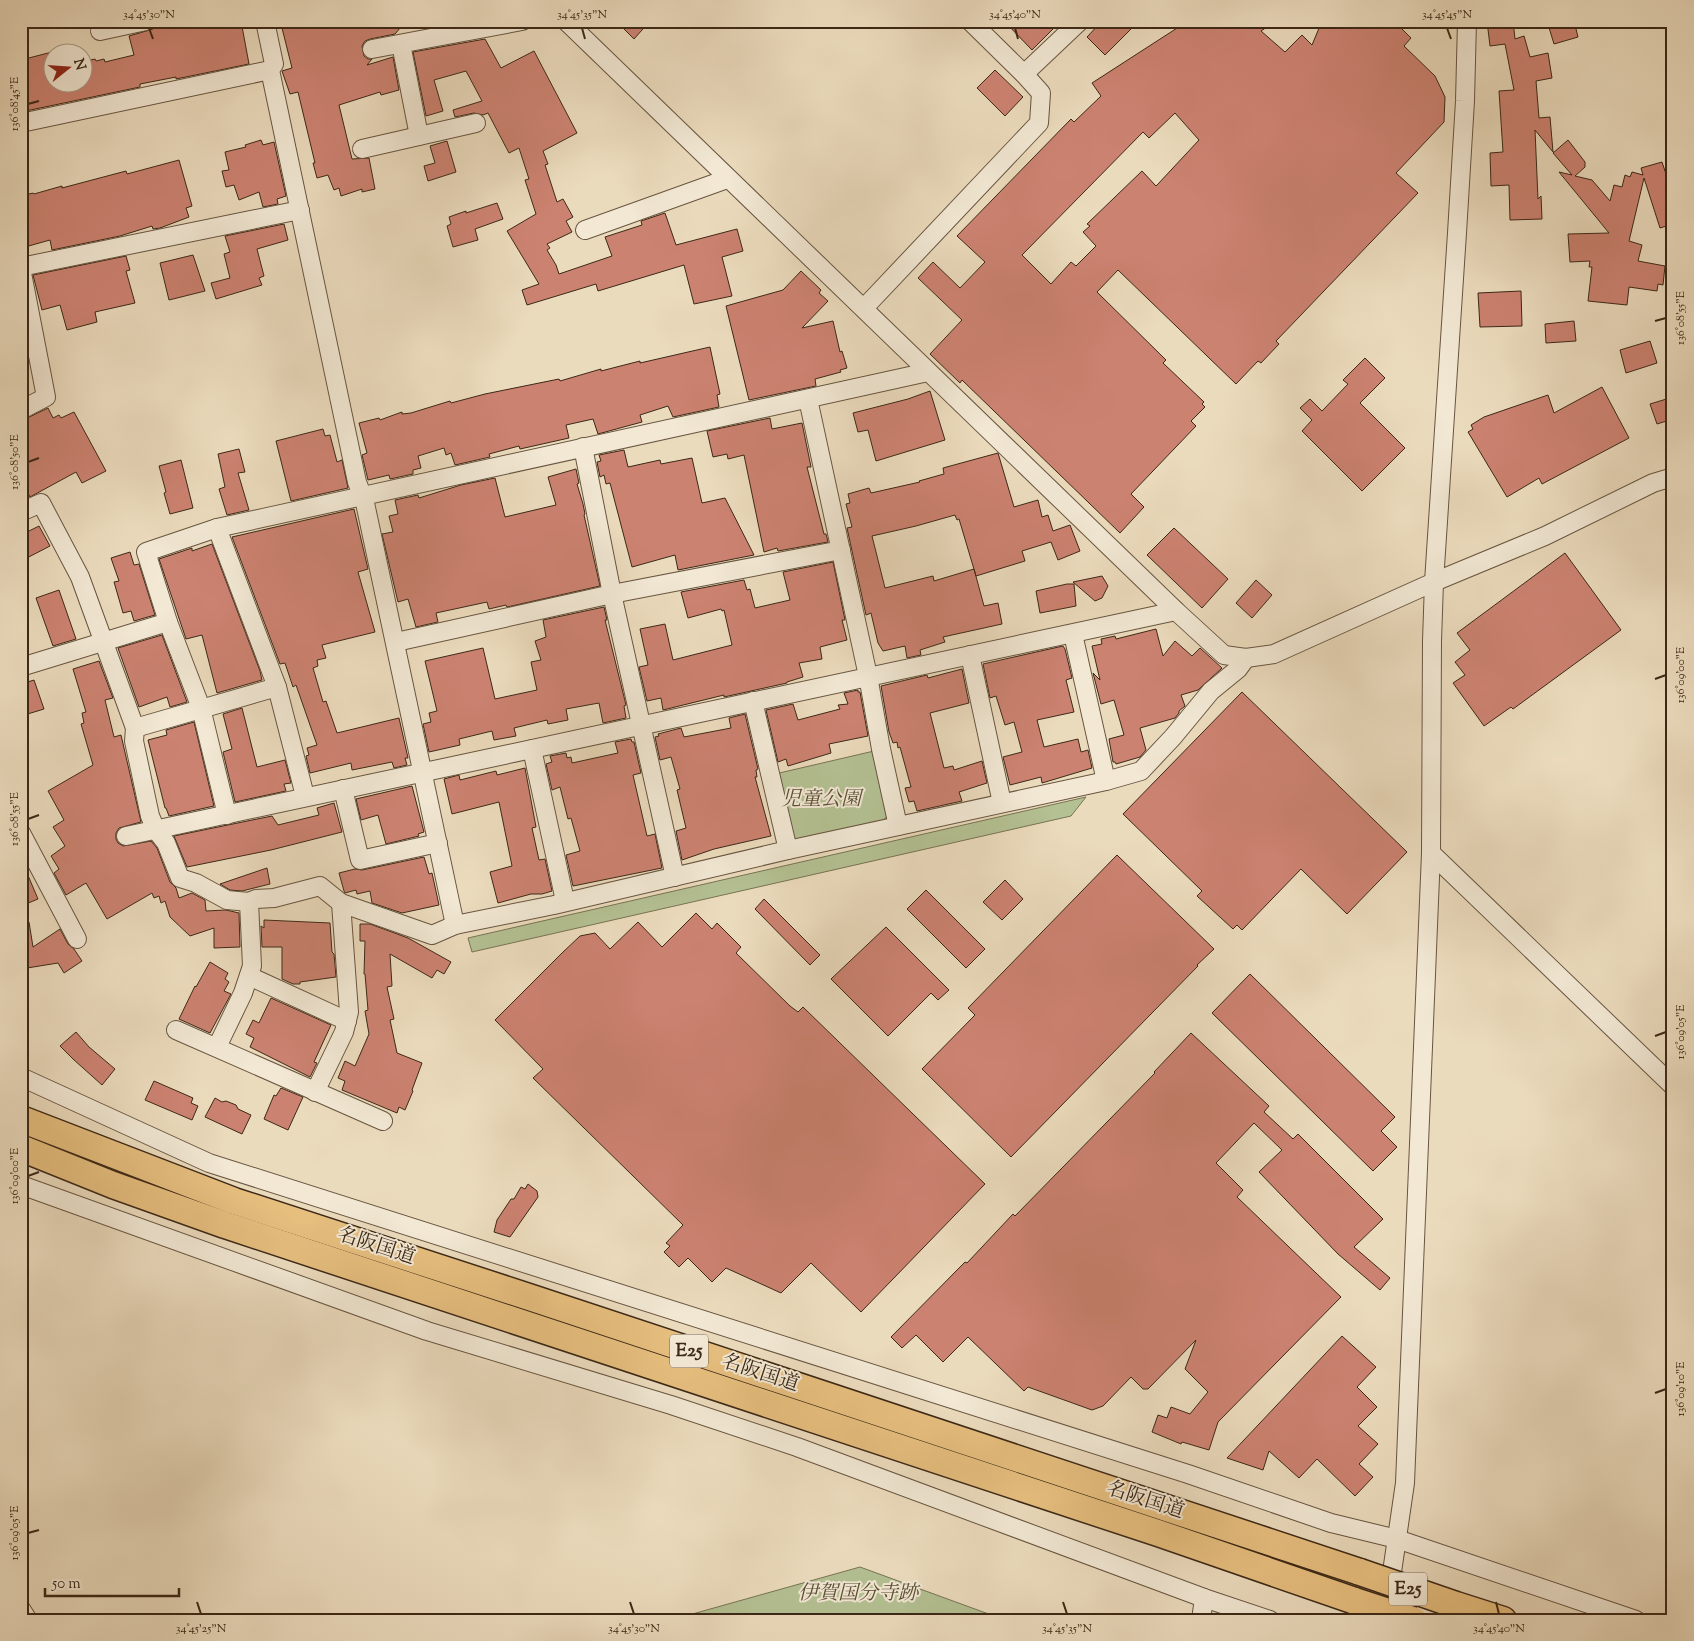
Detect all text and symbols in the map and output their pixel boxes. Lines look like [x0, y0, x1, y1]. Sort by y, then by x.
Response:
text: 34°45'30"N [123, 6, 175, 24]
text: 34°45'35"N [557, 6, 607, 24]
text: 34°45'40"N [989, 6, 1041, 24]
text: 34°45'45"N [1422, 6, 1472, 24]
north arrow [42, 42, 92, 92]
text: N [67, 57, 90, 73]
text: 136°08'45"E [6, 76, 24, 131]
text: 136°08'55"E [1672, 290, 1690, 345]
text: 136°08'50"E [6, 433, 24, 490]
text: 136°09'00"E [1672, 646, 1690, 703]
park label: 児童公園 [781, 786, 864, 815]
text: 136°08'55"E [6, 791, 24, 846]
text: 136°09'05"E [1672, 1004, 1690, 1059]
text: 136°09'00"E [6, 1147, 24, 1204]
street label: 名阪国道 [333, 1221, 419, 1273]
road number: E25 [670, 1334, 708, 1368]
street label: 名阪国道 [717, 1348, 803, 1400]
text: 136°09'10"E [1672, 1361, 1690, 1417]
street label: 名阪国道 [1102, 1475, 1188, 1527]
text: 136°09'05"E [6, 1505, 24, 1560]
scale bar [45, 1566, 179, 1598]
road number: E25 [1389, 1572, 1427, 1606]
text: 50 m [51, 1574, 81, 1595]
park label: 伊賀国分寺跡 [798, 1580, 921, 1609]
text: 34°45'25"N [176, 1620, 227, 1638]
text: 34°45'30"N [608, 1620, 660, 1638]
text: 34°45'35"N [1042, 1620, 1092, 1638]
text: 34°45'40"N [1473, 1620, 1525, 1638]

